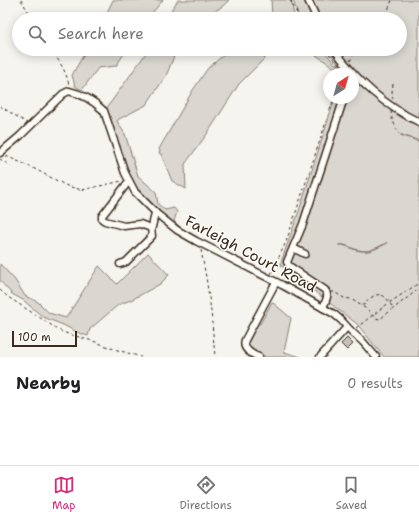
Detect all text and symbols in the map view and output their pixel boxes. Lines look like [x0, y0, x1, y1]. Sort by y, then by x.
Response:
search box [12, 12, 407, 56]
icon: search [26, 23, 48, 45]
text: Search here [58, 24, 144, 44]
north arrow [323, 68, 359, 104]
street label: Farleigh Court Road [182, 211, 321, 297]
scale bar [12, 329, 77, 348]
text: 100 m [18, 330, 51, 345]
text: Nearby [16, 372, 81, 394]
text: 0 results [347, 375, 403, 392]
tab: Map [52, 474, 76, 513]
tab: Directions [179, 474, 232, 513]
tab: Saved [336, 474, 367, 513]

